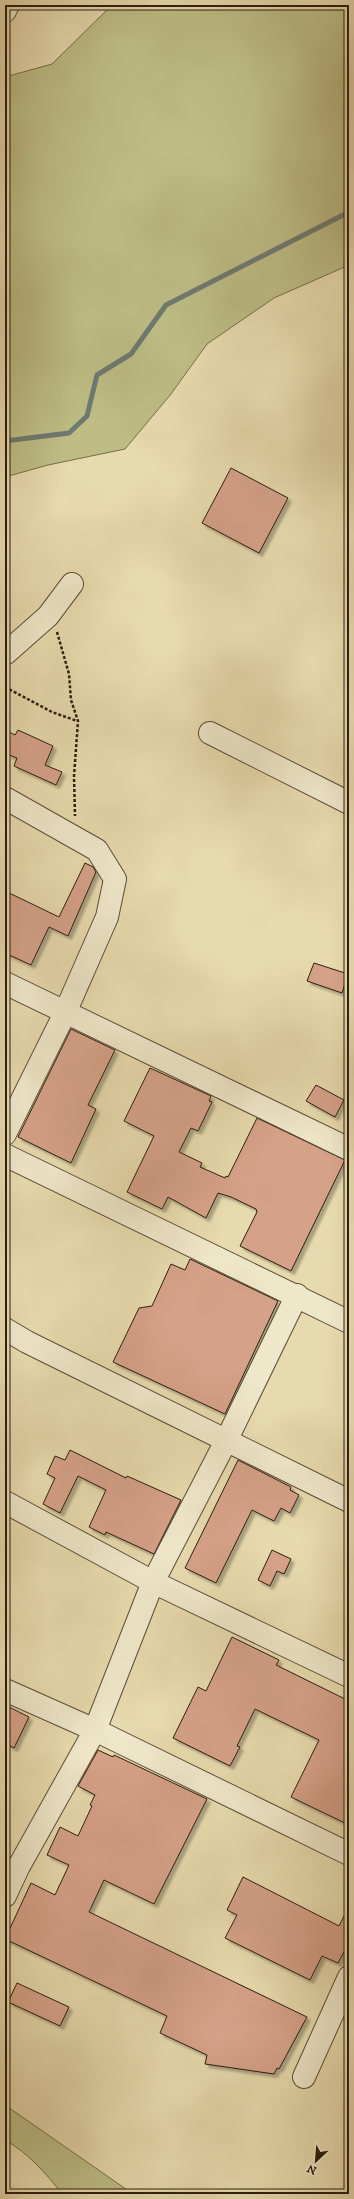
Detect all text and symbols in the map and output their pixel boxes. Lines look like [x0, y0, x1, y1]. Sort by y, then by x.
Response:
north arrow [296, 2141, 336, 2181]
text: N [305, 2161, 319, 2177]

